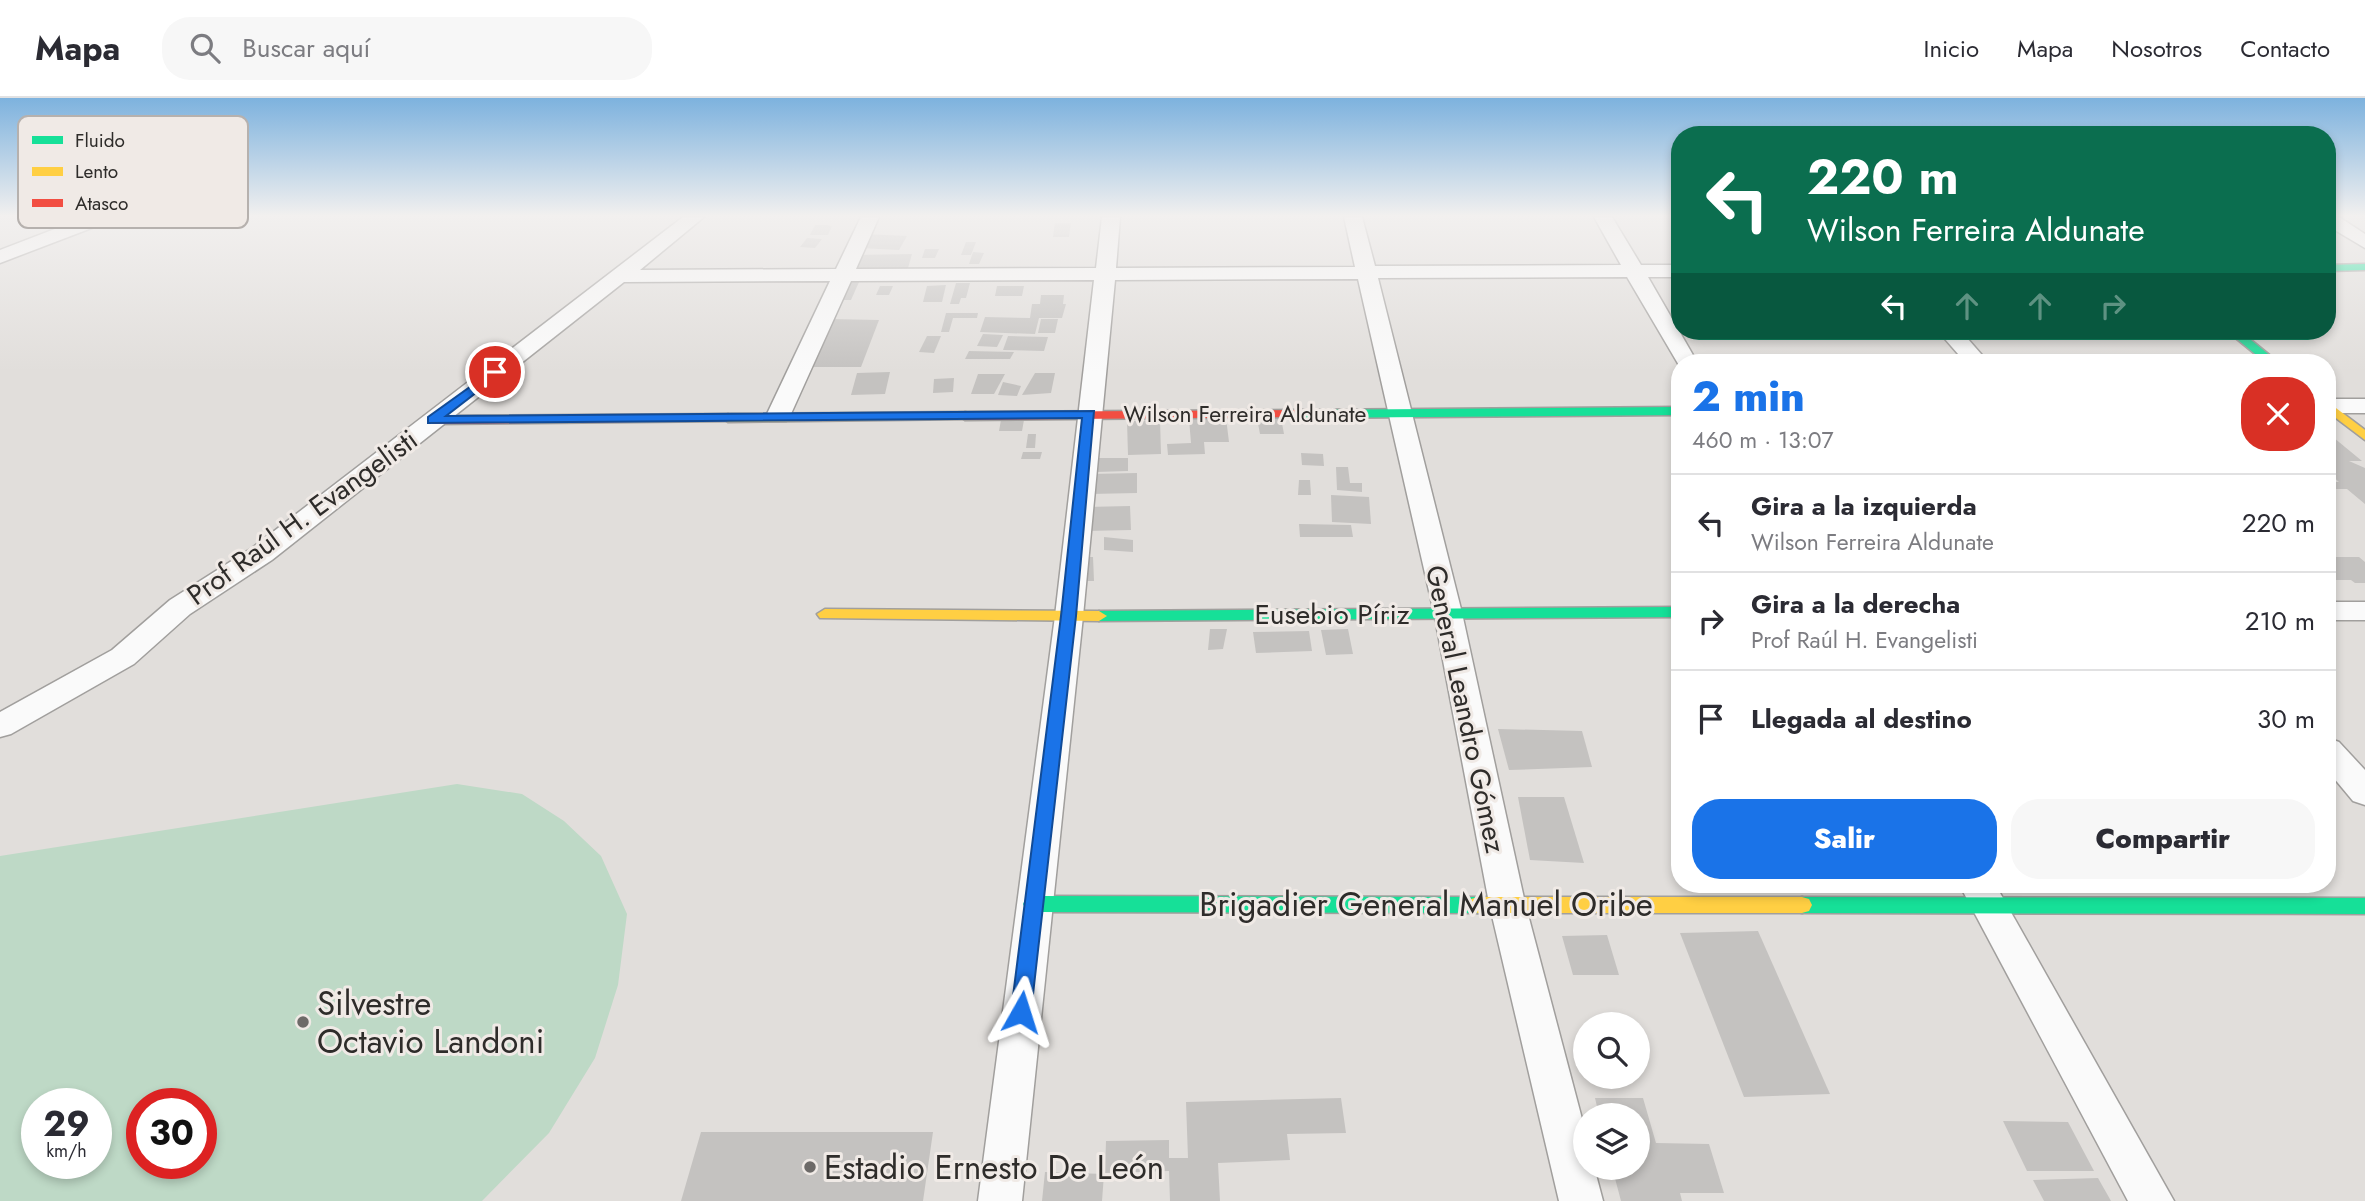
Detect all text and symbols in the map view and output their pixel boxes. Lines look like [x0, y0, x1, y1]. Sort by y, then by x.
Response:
search box [162, 17, 652, 80]
text: Mapa [35, 25, 120, 72]
icon: search [186, 29, 224, 67]
text: Buscar aquí [242, 29, 370, 67]
text: Inicio [1924, 31, 1979, 66]
text: Mapa [2017, 31, 2073, 66]
text: Nosotros [2111, 31, 2202, 66]
text: Contacto [2240, 31, 2330, 66]
legend [18, 116, 248, 228]
text: Fluido [75, 127, 125, 154]
text: 220 m [1807, 142, 1959, 212]
icon: left [1692, 154, 1783, 245]
text: Lento [75, 158, 118, 185]
text: Atasco [75, 190, 128, 217]
text: Wilson Ferreira Aldunate [1807, 207, 2145, 253]
icon: left [1875, 287, 1913, 325]
icon: ahead [1948, 287, 1986, 325]
icon: ahead [2021, 287, 2059, 325]
icon: right [2094, 287, 2132, 325]
pin [465, 342, 525, 402]
icon: arrive [476, 353, 514, 391]
text: 2 min [1692, 366, 1805, 427]
button: close [2241, 377, 2315, 451]
street label: Wilson Ferreira Aldunate [1124, 397, 1367, 431]
street label: Prof Raúl H. Evangelisti [178, 420, 426, 615]
text: 460 m · 13:07 [1692, 423, 1834, 457]
text: Gira a la izquierda [1751, 487, 1977, 525]
icon: left [1692, 504, 1730, 542]
text: 220 m [2242, 504, 2315, 542]
text: Wilson Ferreira Aldunate [1751, 525, 1994, 559]
street label: General Leandro Gómez [1415, 562, 1516, 857]
text: Gira a la derecha [1751, 585, 1960, 623]
street label: Eusebio Píriz [1254, 594, 1410, 635]
icon: right [1692, 602, 1730, 640]
text: 210 m [2245, 602, 2315, 640]
text: Prof Raúl H. Evangelisti [1751, 623, 1978, 657]
icon: arrive [1692, 700, 1730, 738]
text: Llegada al destino [1751, 700, 1972, 738]
text: 30 m [2257, 700, 2315, 738]
button: Salir [1692, 799, 1997, 879]
button: Compartir [2011, 799, 2315, 879]
street label: Brigadier General Manuel Oribe [1199, 881, 1653, 928]
position arrow [984, 975, 1058, 1049]
place label: Silvestre Octavio Landoni [317, 980, 544, 1065]
map controls [1573, 1012, 1650, 1180]
button: search [1573, 1012, 1650, 1089]
marker: Silvestre Octavio Landoni [295, 1014, 311, 1030]
speed limit sign: 30 [126, 1088, 217, 1179]
text: 29 [43, 1099, 90, 1149]
button: layers [1573, 1103, 1650, 1180]
text: km/h [46, 1138, 87, 1164]
place label: Estadio Ernesto De León [824, 1144, 1164, 1191]
marker: Estadio Ernesto De León [802, 1159, 818, 1175]

